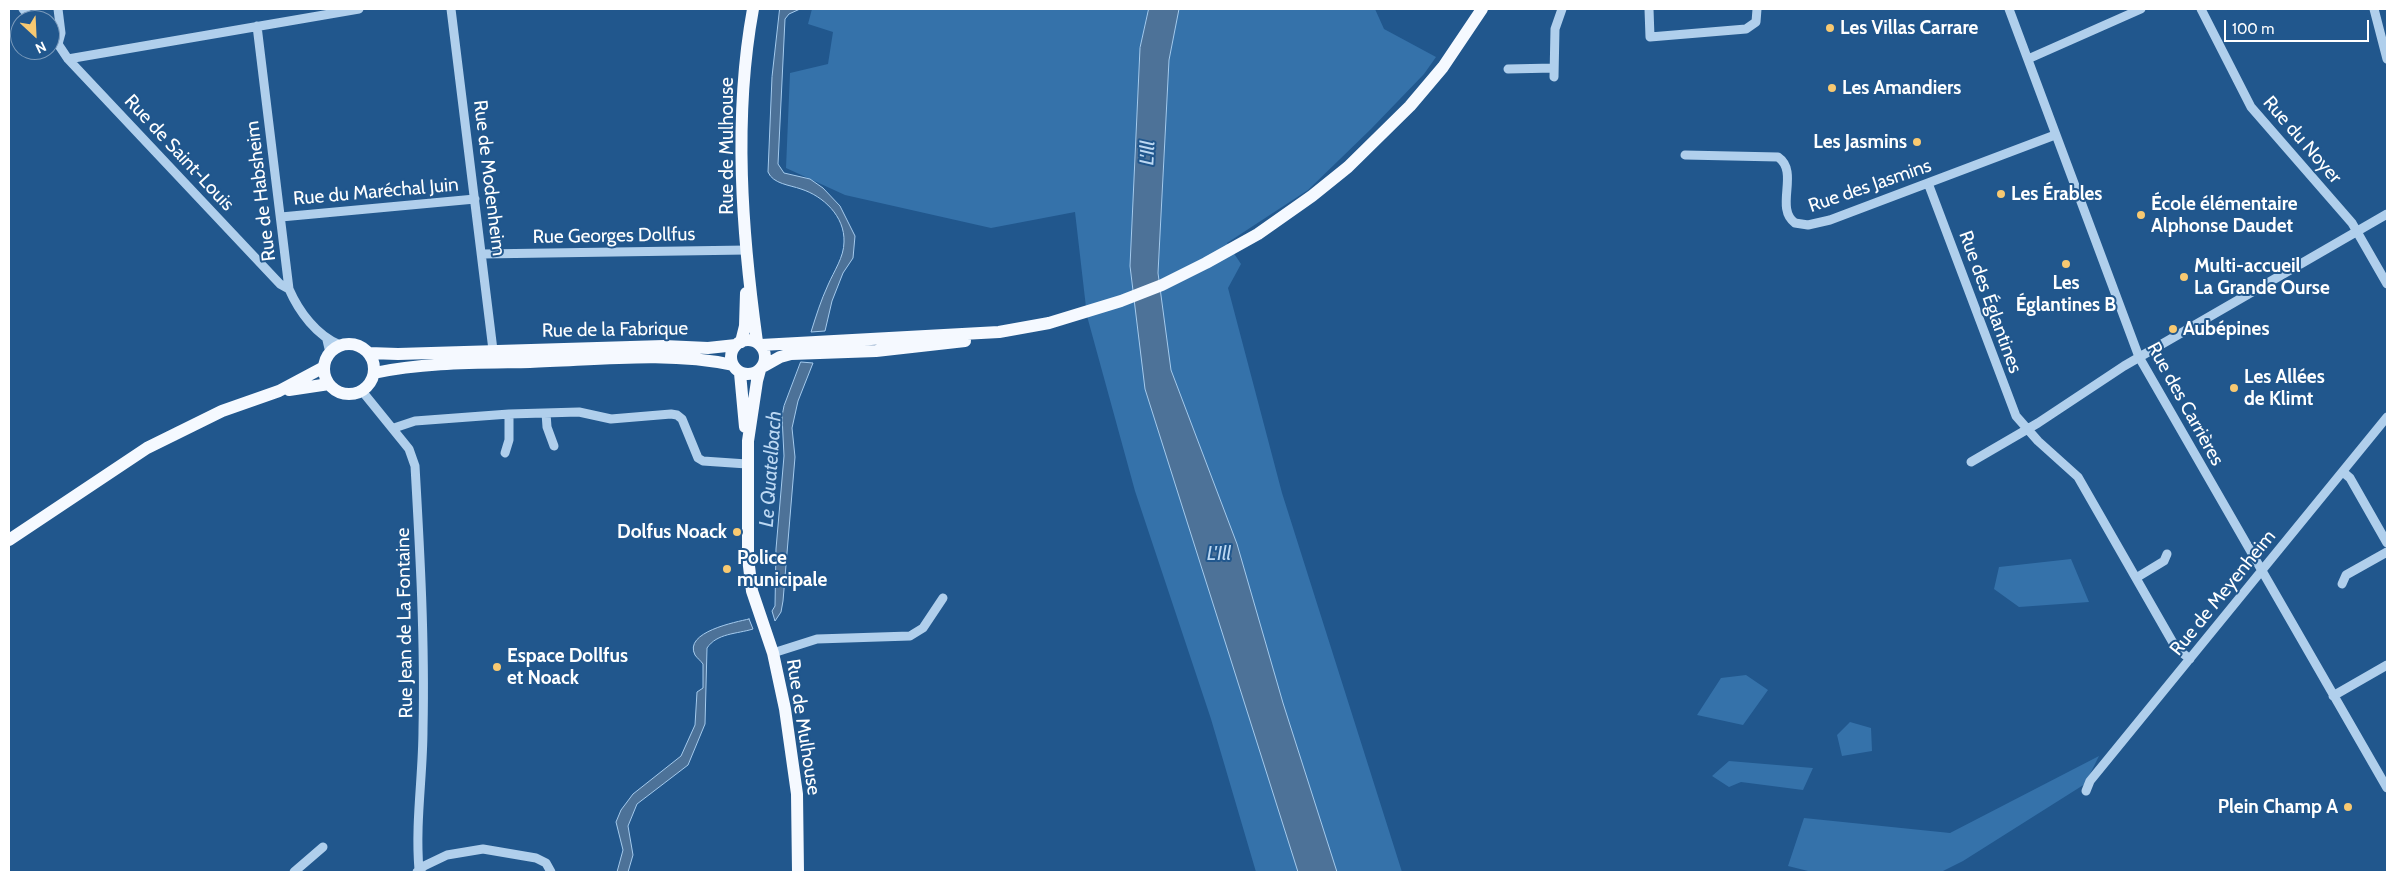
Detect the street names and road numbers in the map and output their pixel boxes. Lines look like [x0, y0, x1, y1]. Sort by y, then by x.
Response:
street label: Rue de Mulhouse [716, 77, 738, 215]
street label: Rue de Saint-Louis [119, 90, 239, 216]
street label: Rue du Noyer [2258, 92, 2346, 188]
street label: Rue de Modenheim [468, 99, 510, 257]
street label: Rue de Habsheim [241, 120, 281, 262]
street label: Rue des Jasmins [1806, 154, 1934, 218]
street label: Rue du Maréchal Juin [292, 173, 460, 211]
street label: Rue Georges Dollfus [533, 223, 695, 249]
street label: Rue des Églantines [1954, 228, 2026, 376]
street label: Rue de la Fabrique [542, 317, 688, 343]
street label: Rue des Carrières [2142, 338, 2228, 470]
street label: Rue de Meyenheim [2165, 526, 2281, 660]
street label: Rue Jean de La Fontaine [392, 527, 418, 719]
street label: Rue de Mulhouse [781, 657, 825, 797]

